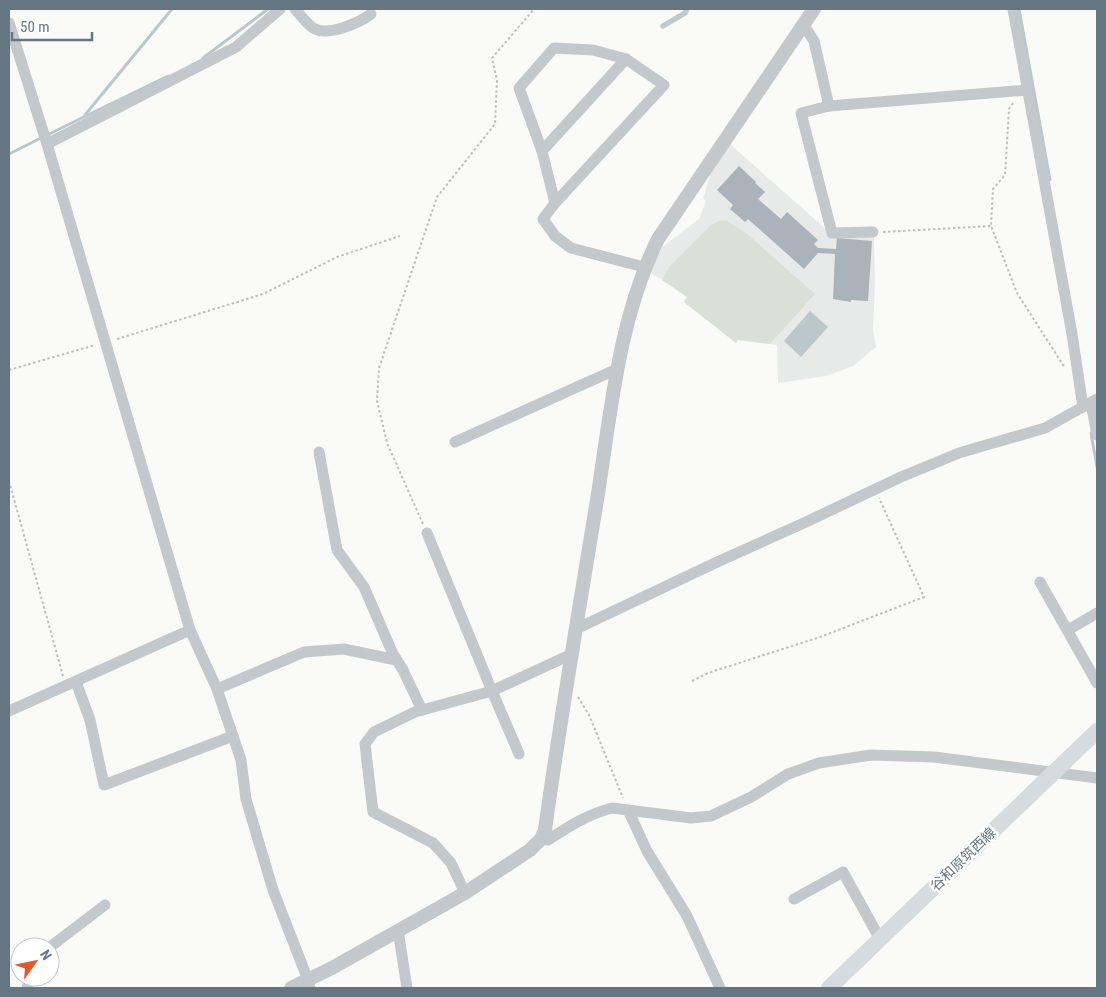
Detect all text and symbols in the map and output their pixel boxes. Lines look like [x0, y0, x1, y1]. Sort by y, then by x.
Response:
scale bar [12, 10, 92, 42]
text: 50 m [20, 18, 50, 36]
street label: 谷和原筑西線 [927, 824, 999, 894]
north arrow [10, 937, 60, 987]
text: N [37, 947, 55, 963]

